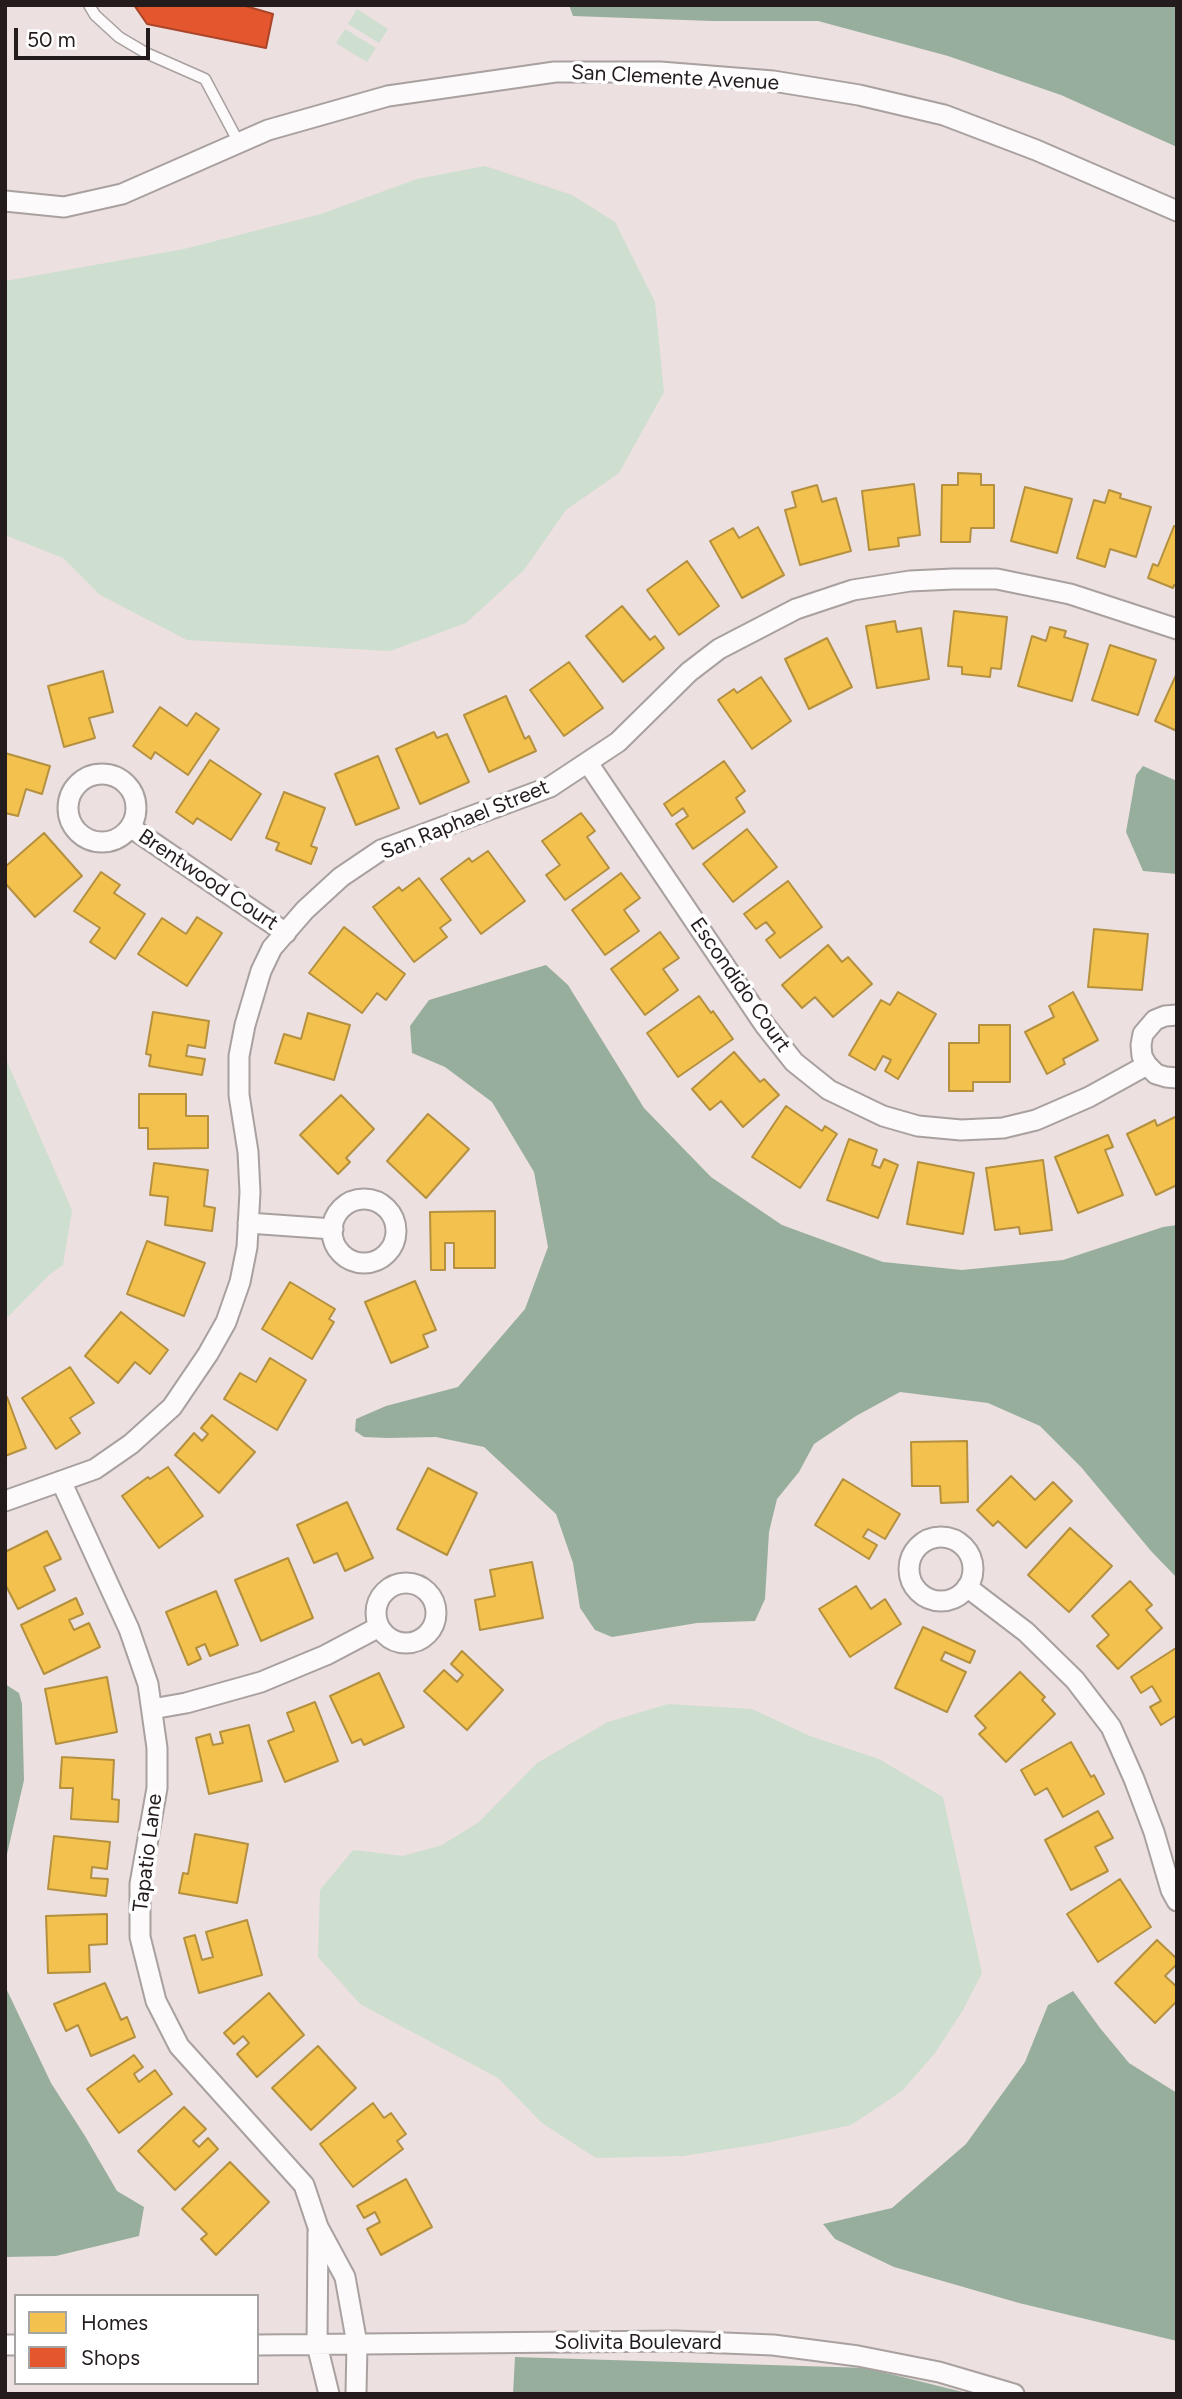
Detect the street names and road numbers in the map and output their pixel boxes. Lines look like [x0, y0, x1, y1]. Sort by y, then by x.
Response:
street label: San Clemente Avenue [570, 60, 780, 96]
street label: San Raphael Street [377, 775, 553, 865]
street label: Brentwood Court [133, 824, 283, 936]
street label: Escondido Court [684, 913, 796, 1057]
street label: Tapatio Lane [128, 1792, 168, 1914]
street label: Solivita Boulevard [554, 2330, 722, 2356]

